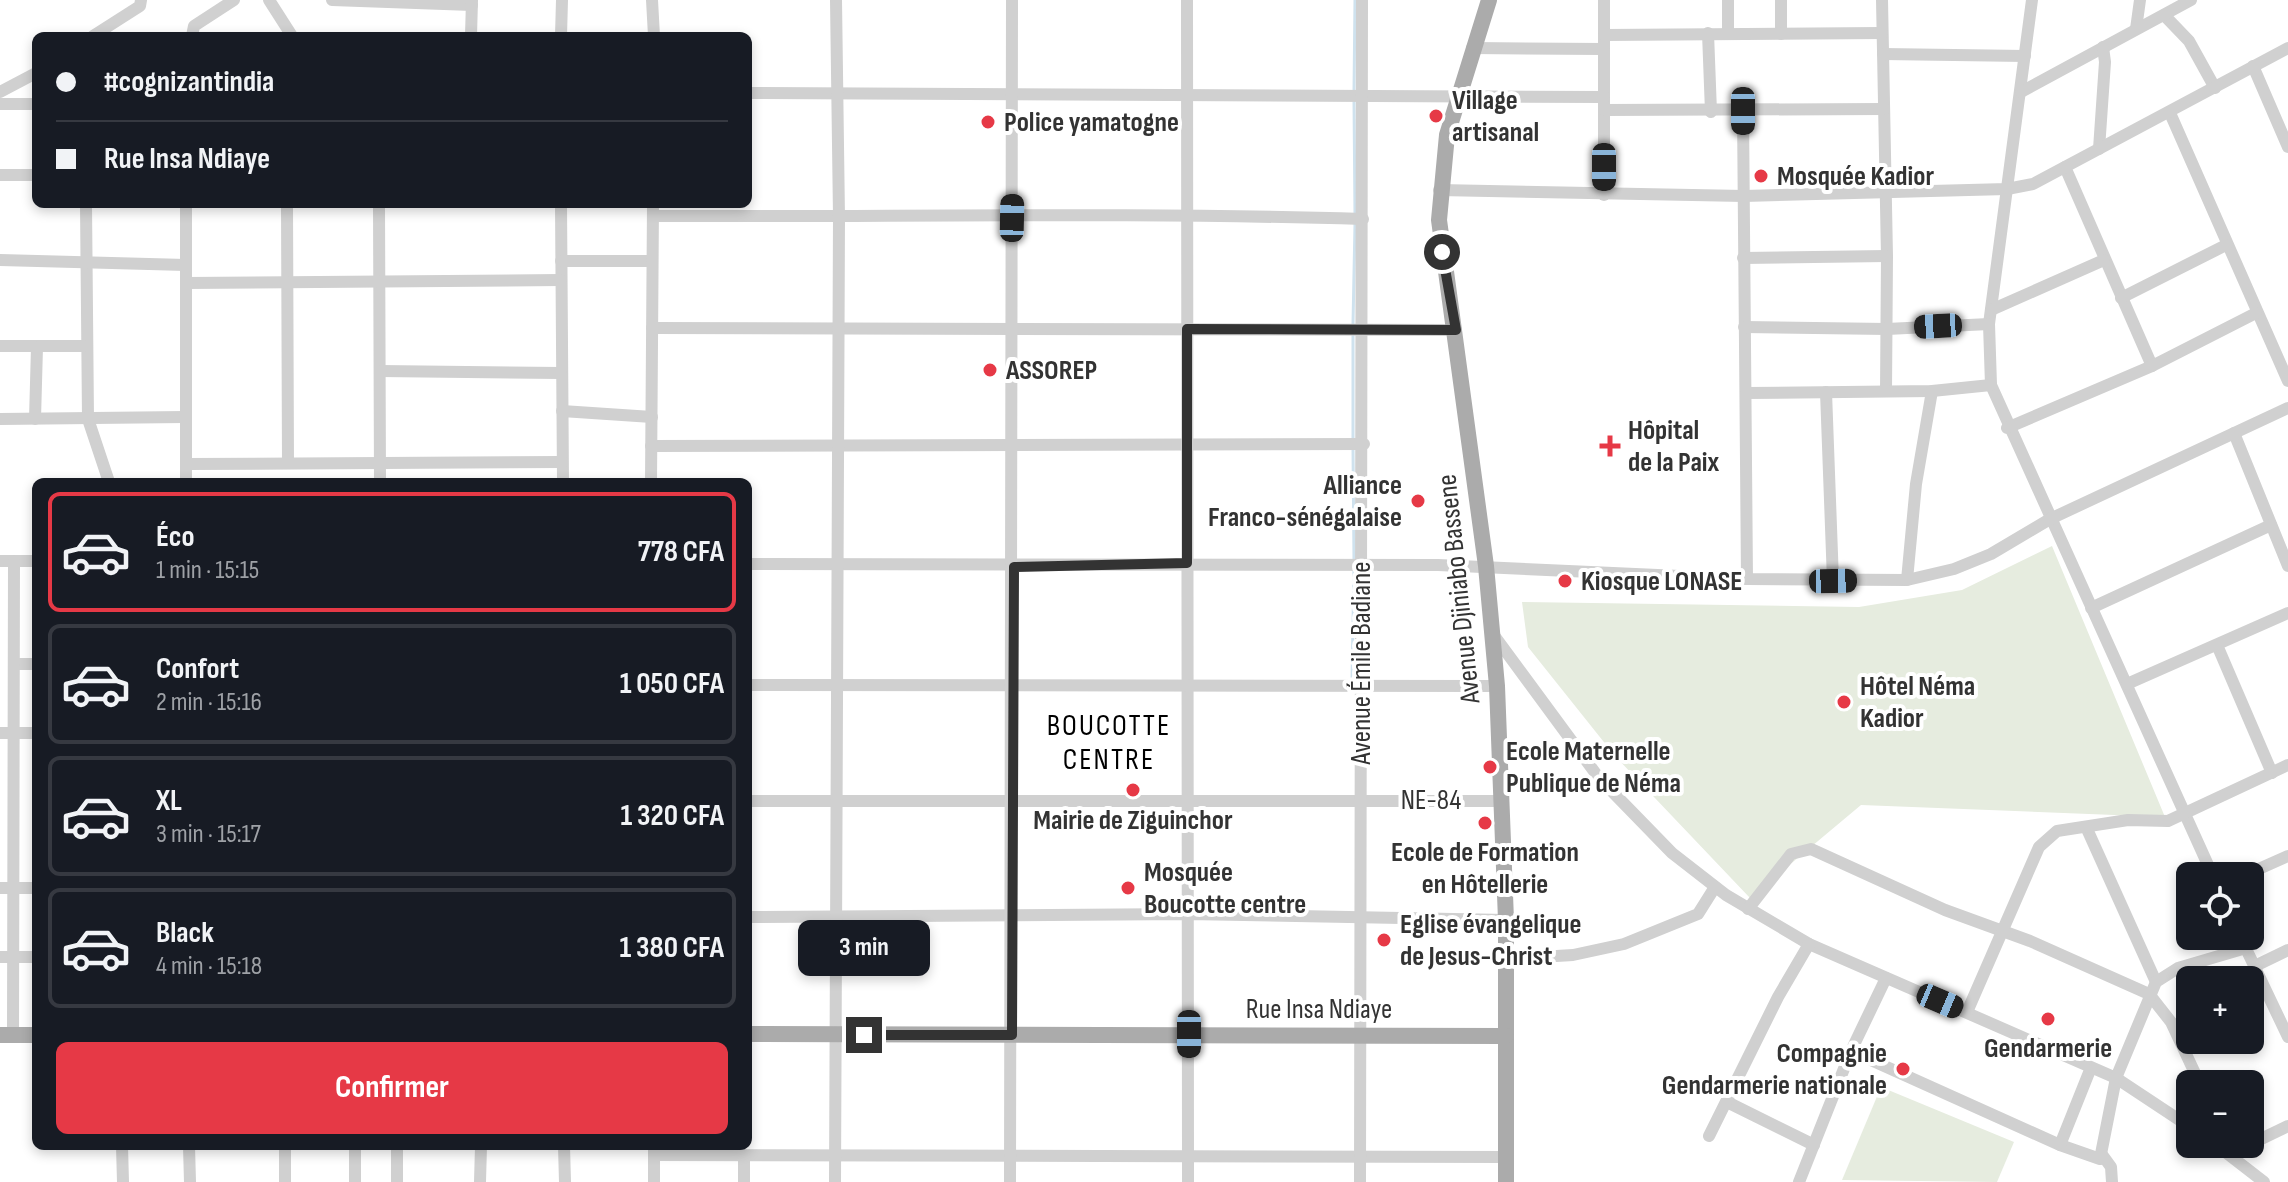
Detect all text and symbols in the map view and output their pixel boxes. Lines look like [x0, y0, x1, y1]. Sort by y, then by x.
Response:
text: #cognizantindia [104, 64, 274, 100]
place label: Village artisanal [1452, 84, 1539, 149]
car [1731, 87, 1755, 135]
place label: Police yamatogne [1004, 106, 1179, 139]
marker: Village artisanal [1427, 107, 1445, 125]
marker: Police yamatogne [979, 113, 997, 131]
text: Rue Insa Ndiaye [104, 141, 270, 177]
car [1592, 143, 1616, 191]
place label: Mosquée Kadior [1777, 160, 1934, 193]
marker: Mosquée Kadior [1752, 167, 1770, 185]
car [1000, 194, 1024, 242]
route start [1424, 234, 1460, 270]
car [1913, 313, 1963, 339]
place label: ASSOREP [1005, 354, 1097, 387]
marker: ASSOREP [981, 361, 999, 379]
place label: Hôpital de la Paix [1628, 414, 1720, 479]
marker: Hôpital de la Paix [1599, 435, 1621, 457]
place label: Alliance Franco-sénégalaise [1208, 469, 1402, 534]
street label: Avenue Djiniabo Bassene [1431, 473, 1488, 706]
marker: Alliance Franco-sénégalaise [1409, 492, 1427, 510]
icon: car [60, 516, 132, 588]
text: Éco [156, 519, 195, 555]
text: 778 CFA [638, 534, 724, 570]
text: 1 min · 15:15 [156, 555, 259, 586]
street label: Avenue Émile Badiane [1345, 562, 1378, 765]
place label: Kiosque LONASE [1581, 565, 1742, 598]
car [1809, 569, 1857, 593]
marker: Kiosque LONASE [1556, 572, 1574, 590]
icon: car [60, 648, 132, 720]
text: Confort [156, 651, 239, 687]
text: 1 050 CFA [620, 666, 724, 702]
place label: Hôtel Néma Kadior [1860, 670, 1975, 735]
text: 2 min · 15:16 [156, 687, 262, 718]
marker: Hôtel Néma Kadior [1835, 693, 1853, 711]
district label: BOUCOTTE CENTRE [1047, 708, 1171, 778]
place label: Ecole Maternelle Publique de Néma [1506, 735, 1681, 800]
marker: Ecole Maternelle Publique de Néma [1481, 758, 1499, 776]
icon: car [60, 780, 132, 852]
marker: Mairie de Ziguinchor [1124, 781, 1142, 799]
text: XL [156, 783, 182, 819]
street label: NE-84 [1401, 784, 1462, 817]
text: 1 320 CFA [621, 798, 724, 834]
place label: Mairie de Ziguinchor [1033, 804, 1233, 837]
marker: Ecole de Formation en Hôtellerie [1476, 814, 1494, 832]
text: 3 min · 15:17 [156, 819, 261, 850]
place label: Ecole de Formation en Hôtellerie [1391, 836, 1579, 901]
place label: Mosquée Boucotte centre [1144, 856, 1306, 921]
map controls [2176, 862, 2264, 1158]
button: locate [2176, 862, 2264, 950]
marker: Mosquée Boucotte centre [1119, 879, 1137, 897]
place label: Eglise évangelique de Jesus-Christ [1400, 908, 1581, 973]
icon: car [60, 912, 132, 984]
text: Black [156, 915, 214, 951]
callout: 3 min [798, 919, 930, 975]
text: 1 380 CFA [620, 930, 724, 966]
marker: Eglise évangelique de Jesus-Christ [1375, 931, 1393, 949]
text: 3 min [839, 932, 889, 963]
text: 4 min · 15:18 [156, 951, 262, 982]
button: + [2176, 966, 2264, 1054]
car [1913, 981, 1967, 1021]
street label: Rue Insa Ndiaye [1246, 993, 1392, 1026]
car [1177, 1010, 1201, 1058]
marker: Gendarmerie [2039, 1010, 2057, 1028]
route end [846, 1017, 882, 1053]
place label: Gendarmerie [1984, 1032, 2112, 1065]
place label: Compagnie Gendarmerie nationale [1662, 1037, 1887, 1102]
button: Confirmer [56, 1042, 728, 1134]
marker: Compagnie Gendarmerie nationale [1894, 1060, 1912, 1078]
button: − [2176, 1070, 2264, 1158]

